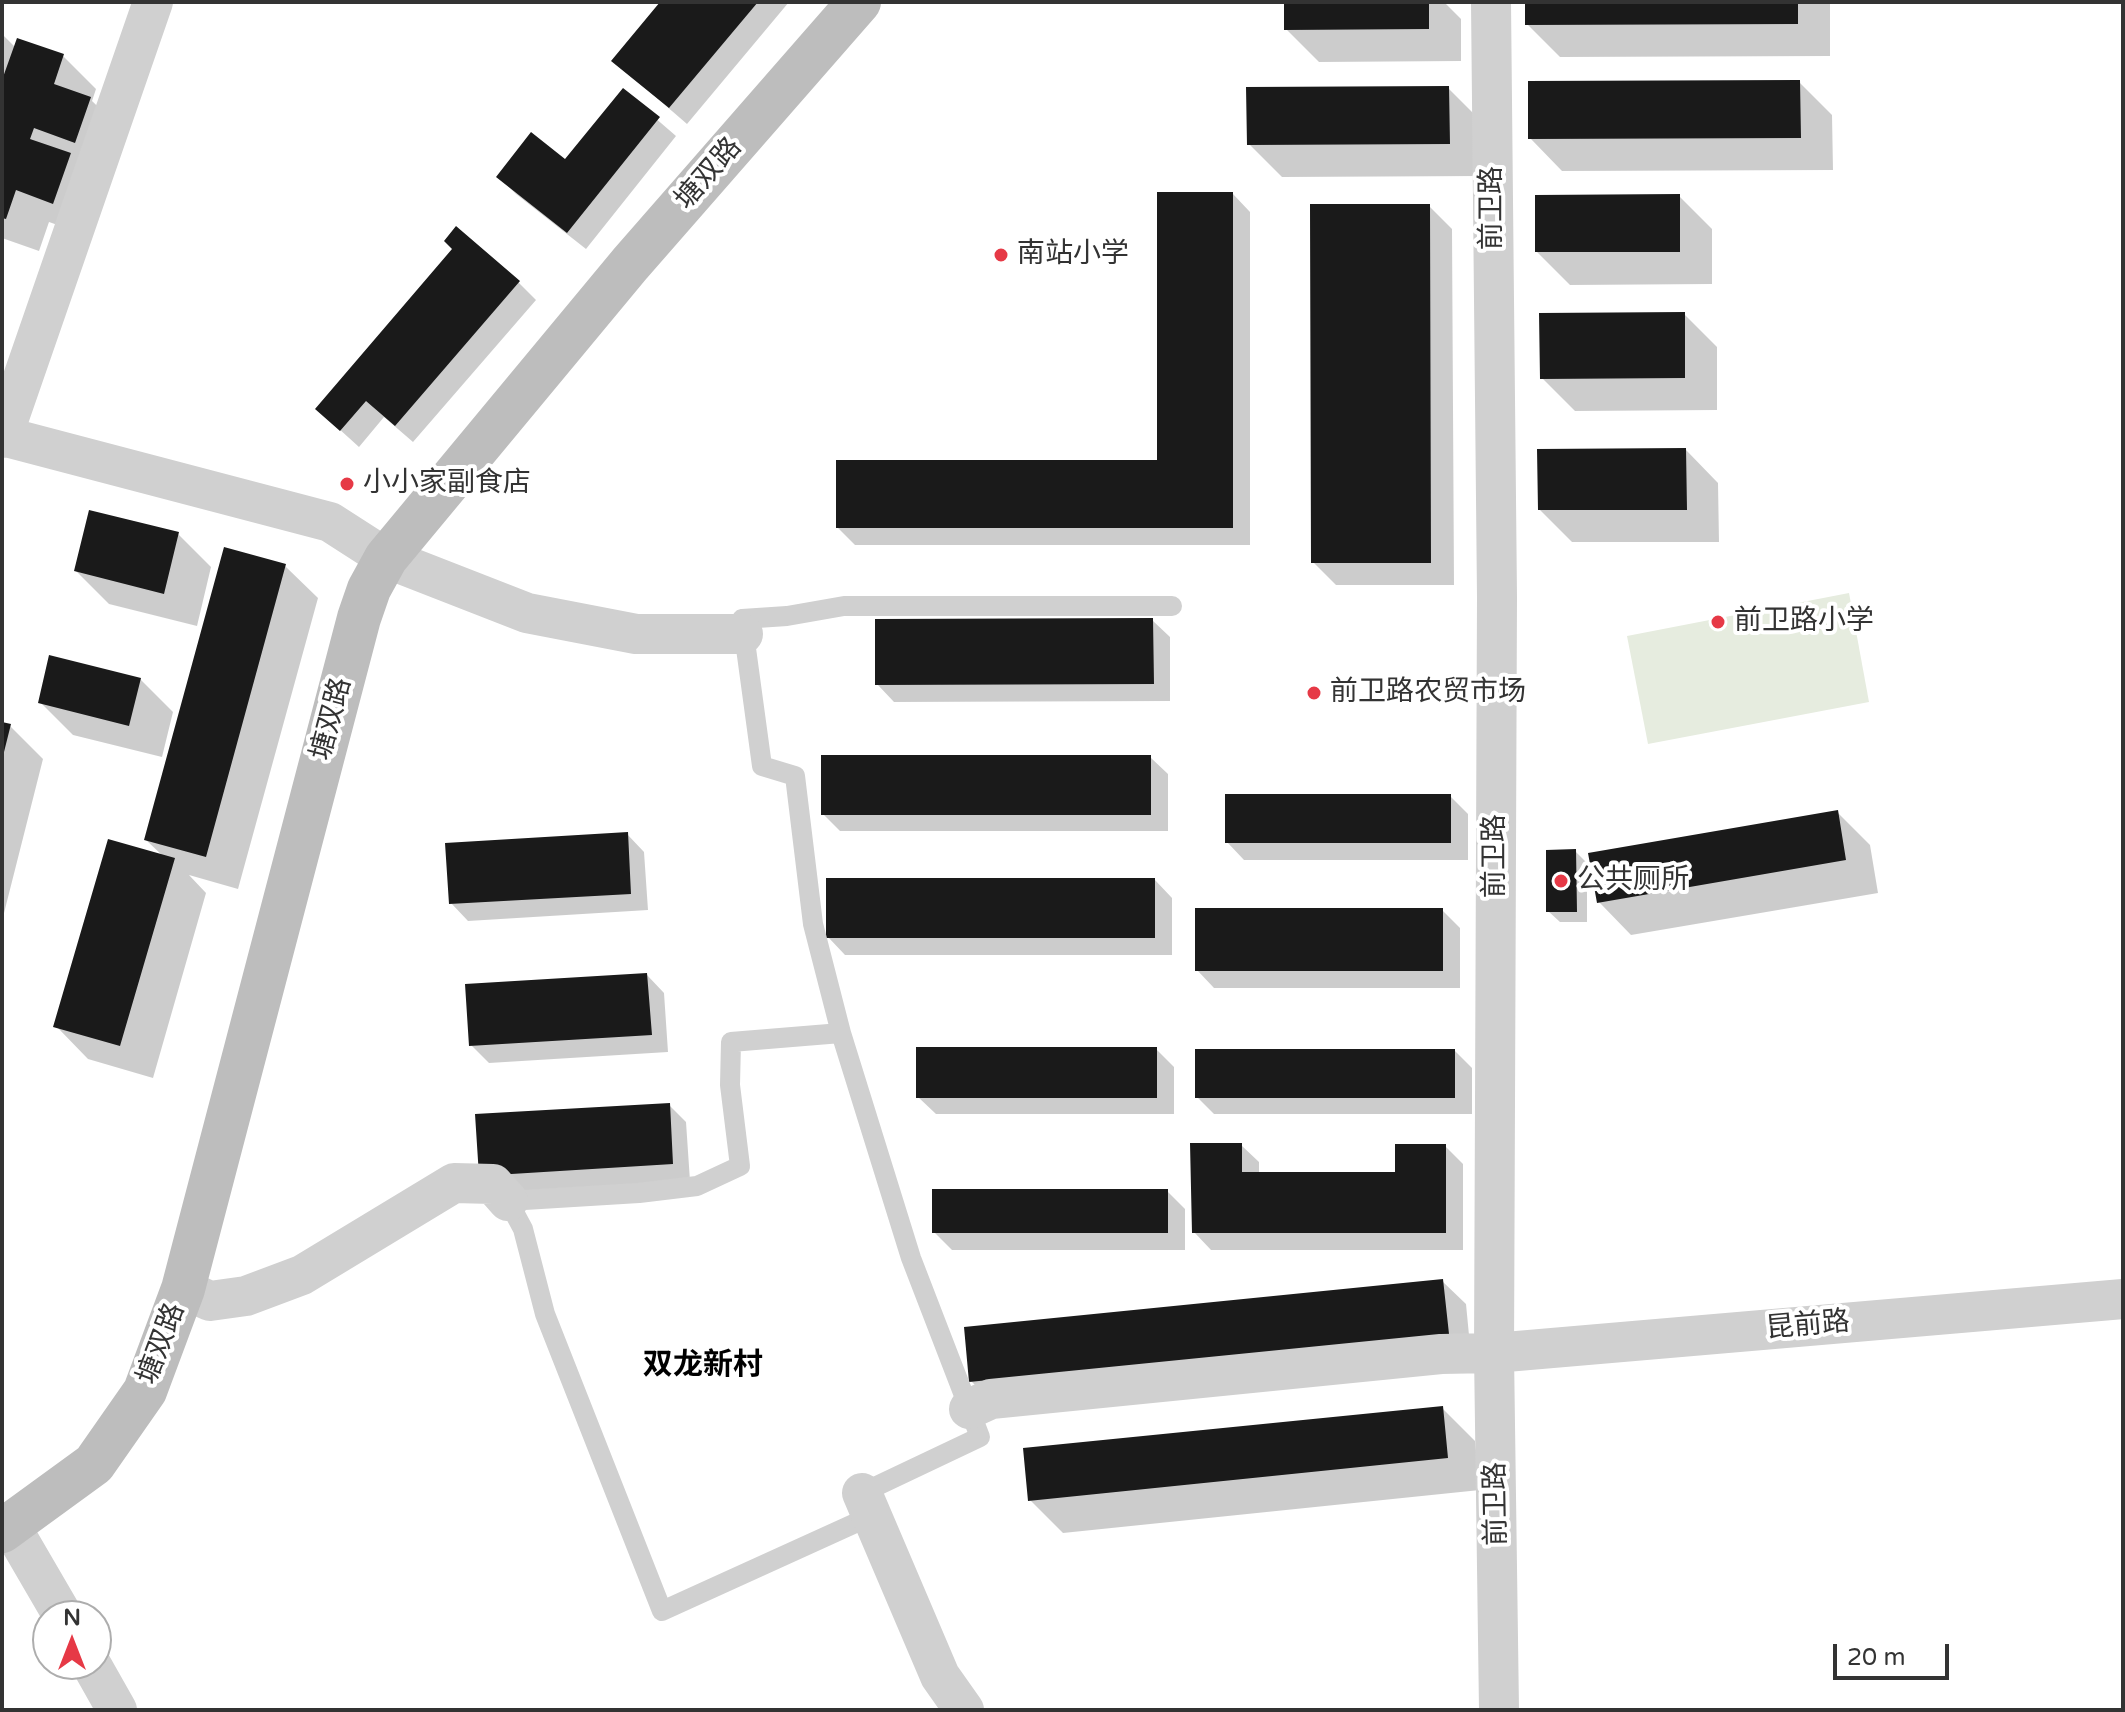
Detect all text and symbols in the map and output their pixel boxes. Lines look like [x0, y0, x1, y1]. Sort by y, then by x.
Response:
street label: 塘双路 [669, 131, 749, 217]
street label: 前卫路 [1476, 166, 1510, 250]
place label: 南站小学 [1017, 238, 1129, 272]
marker: 南站小学 [992, 246, 1010, 264]
place label: 小小家副食店 [363, 467, 531, 501]
marker: 小小家副食店 [338, 475, 356, 493]
place label: 前卫路小学 [1734, 605, 1874, 639]
marker: 前卫路小学 [1709, 613, 1727, 631]
street label: 塘双路 [305, 674, 359, 764]
place label: 前卫路农贸市场 [1330, 676, 1526, 710]
marker: 前卫路农贸市场 [1305, 684, 1323, 702]
street label: 前卫路 [1479, 814, 1513, 898]
place label: 公共厕所 [1577, 864, 1689, 898]
marker: 公共厕所 [1552, 872, 1570, 890]
street label: 塘双路 [131, 1299, 193, 1389]
street label: 昆前路 [1765, 1306, 1851, 1346]
district label: 双龙新村 [643, 1348, 763, 1384]
street label: 前卫路 [1479, 1462, 1515, 1546]
north arrow [32, 1600, 112, 1680]
text: N [63, 1605, 81, 1631]
scale bar [1837, 1628, 1953, 1678]
text: 20 m [1847, 1643, 1905, 1672]

